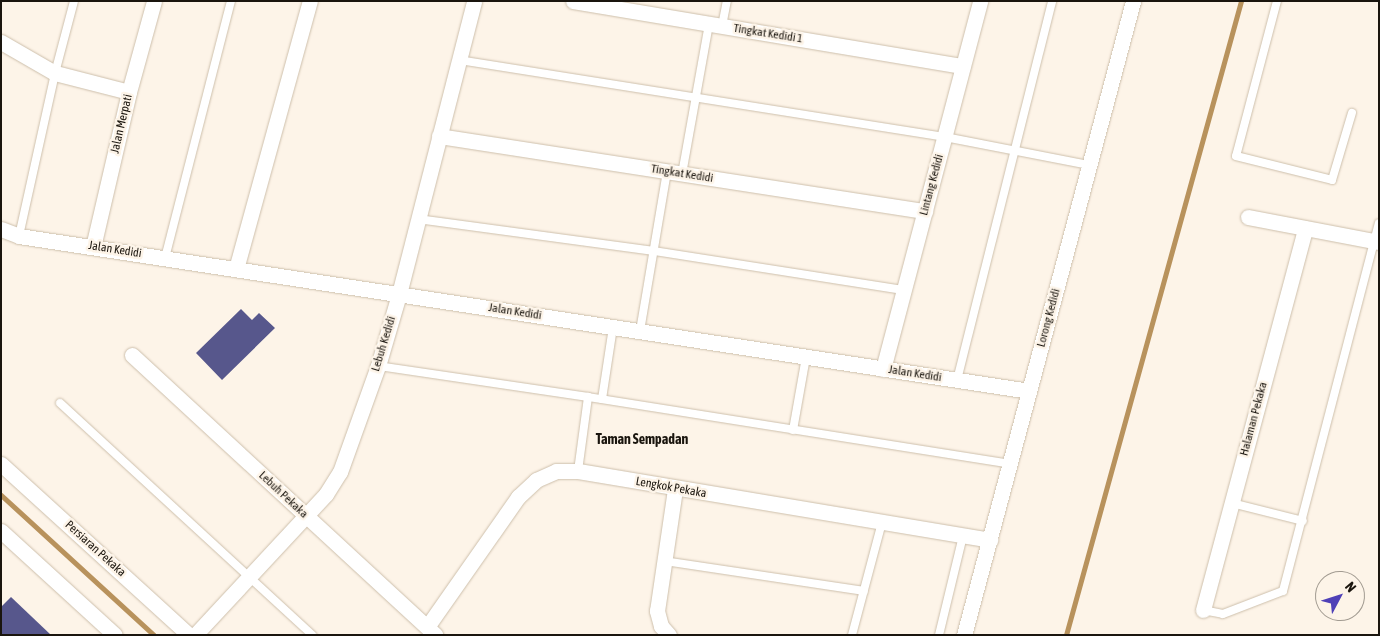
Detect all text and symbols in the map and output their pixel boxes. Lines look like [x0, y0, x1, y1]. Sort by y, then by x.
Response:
street label: Tingkat Kedidi 1 [732, 21, 804, 47]
street label: Jalan Merpati [108, 93, 136, 155]
street label: Lintang Kedidi [917, 153, 947, 217]
street label: Tingkat Kedidi [650, 162, 714, 186]
street label: Jalan Kedidi [87, 239, 143, 261]
street label: Lorong Kedidi [1034, 287, 1064, 349]
street label: Jalan Kedidi [487, 301, 543, 323]
street label: Lebuh Kedidi [369, 315, 399, 373]
street label: Jalan Kedidi [887, 363, 943, 385]
street label: Halaman Pekaka [1237, 380, 1271, 458]
district label: Taman Sempadan [596, 431, 688, 447]
street label: Lebuh Pekaka [255, 469, 311, 521]
street label: Lengkok Pekaka [634, 475, 708, 501]
street label: Persiaran Pekaka [62, 518, 128, 580]
north arrow [1315, 571, 1365, 621]
text: N [1342, 579, 1360, 595]

